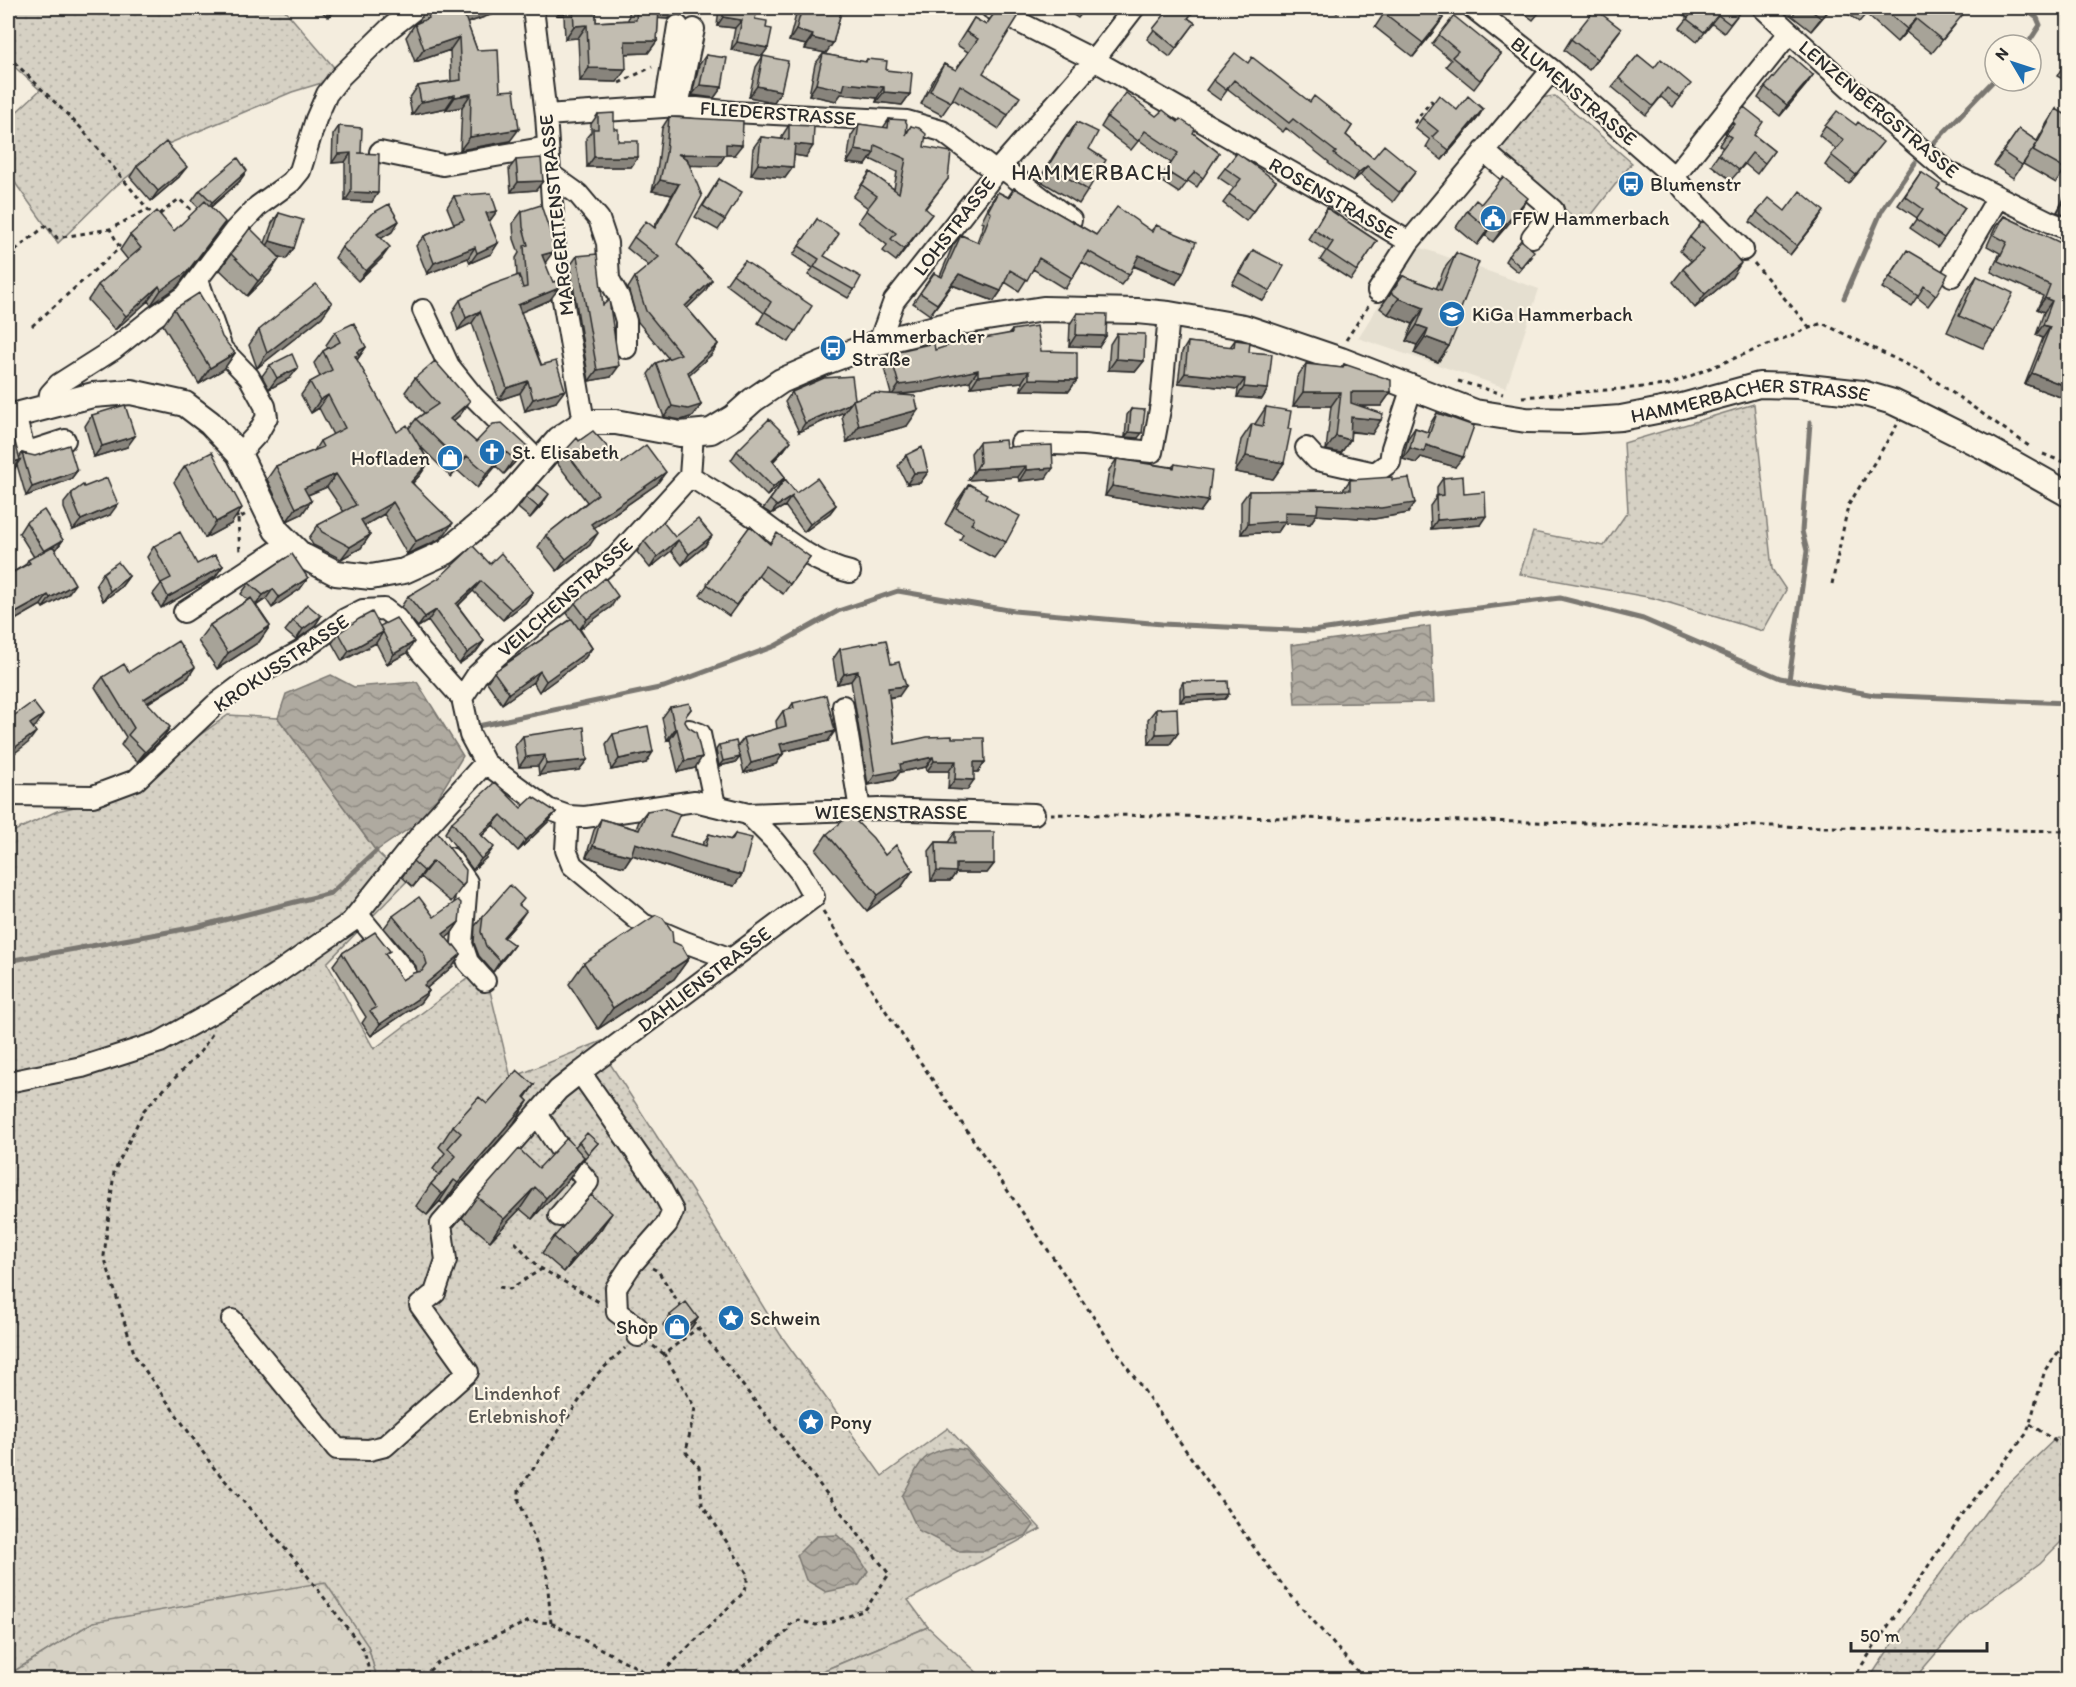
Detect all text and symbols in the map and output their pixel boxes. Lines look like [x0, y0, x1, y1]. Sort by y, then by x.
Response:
street label: BLUMENSTRASSE [1506, 31, 1642, 151]
north arrow [1983, 33, 2043, 93]
street label: LENZENBERGSTRASSE [1794, 35, 1964, 183]
text: N [1991, 44, 2013, 64]
street label: FLIEDERSTRASSE [699, 96, 857, 130]
street label: MARGERITENSTRASSE [533, 113, 579, 317]
street label: ROSENSTRASSE [1265, 152, 1401, 244]
district label: HAMMERBACH [1011, 159, 1173, 186]
bus stop icon: Blumenstr [1616, 169, 1646, 199]
street label: LOHSTRASSE [908, 172, 1000, 280]
place label: Blumenstr [1650, 172, 1741, 196]
public building icon: FFW Hammerbach [1478, 203, 1508, 233]
place label: FFW Hammerbach [1512, 206, 1670, 230]
school or university icon: KiGa Hammerbach [1437, 299, 1467, 329]
place label: KiGa Hammerbach [1472, 302, 1633, 326]
place label: Hammerbacher Straße [852, 324, 985, 371]
bus stop icon: Hammerbacher Straße [818, 333, 848, 363]
street label: HAMMERBACHER STRASSE [1629, 373, 1873, 428]
church icon: St. Elisabeth [477, 437, 507, 467]
place label: St. Elisabeth [512, 440, 619, 464]
shop icon: Hofladen [435, 443, 465, 473]
place label: Hofladen [351, 446, 430, 470]
street label: VEILCHENSTRASSE [493, 532, 637, 662]
street label: KROKUSSTRASSE [209, 609, 353, 717]
street label: WIESENSTRASSE [815, 800, 967, 824]
street label: DAHLIENSTRASSE [633, 921, 775, 1037]
place icon: Schwein [716, 1303, 746, 1333]
place label: Schwein [750, 1306, 820, 1330]
shop icon: Shop [662, 1312, 692, 1342]
place label: Shop [616, 1315, 658, 1339]
park label: Lindenhof Erlebnishof [468, 1381, 567, 1428]
place icon: Pony [796, 1407, 826, 1437]
place label: Pony [830, 1410, 872, 1434]
scale bar [1851, 1615, 1988, 1653]
text: 50 m [1860, 1625, 1900, 1647]

